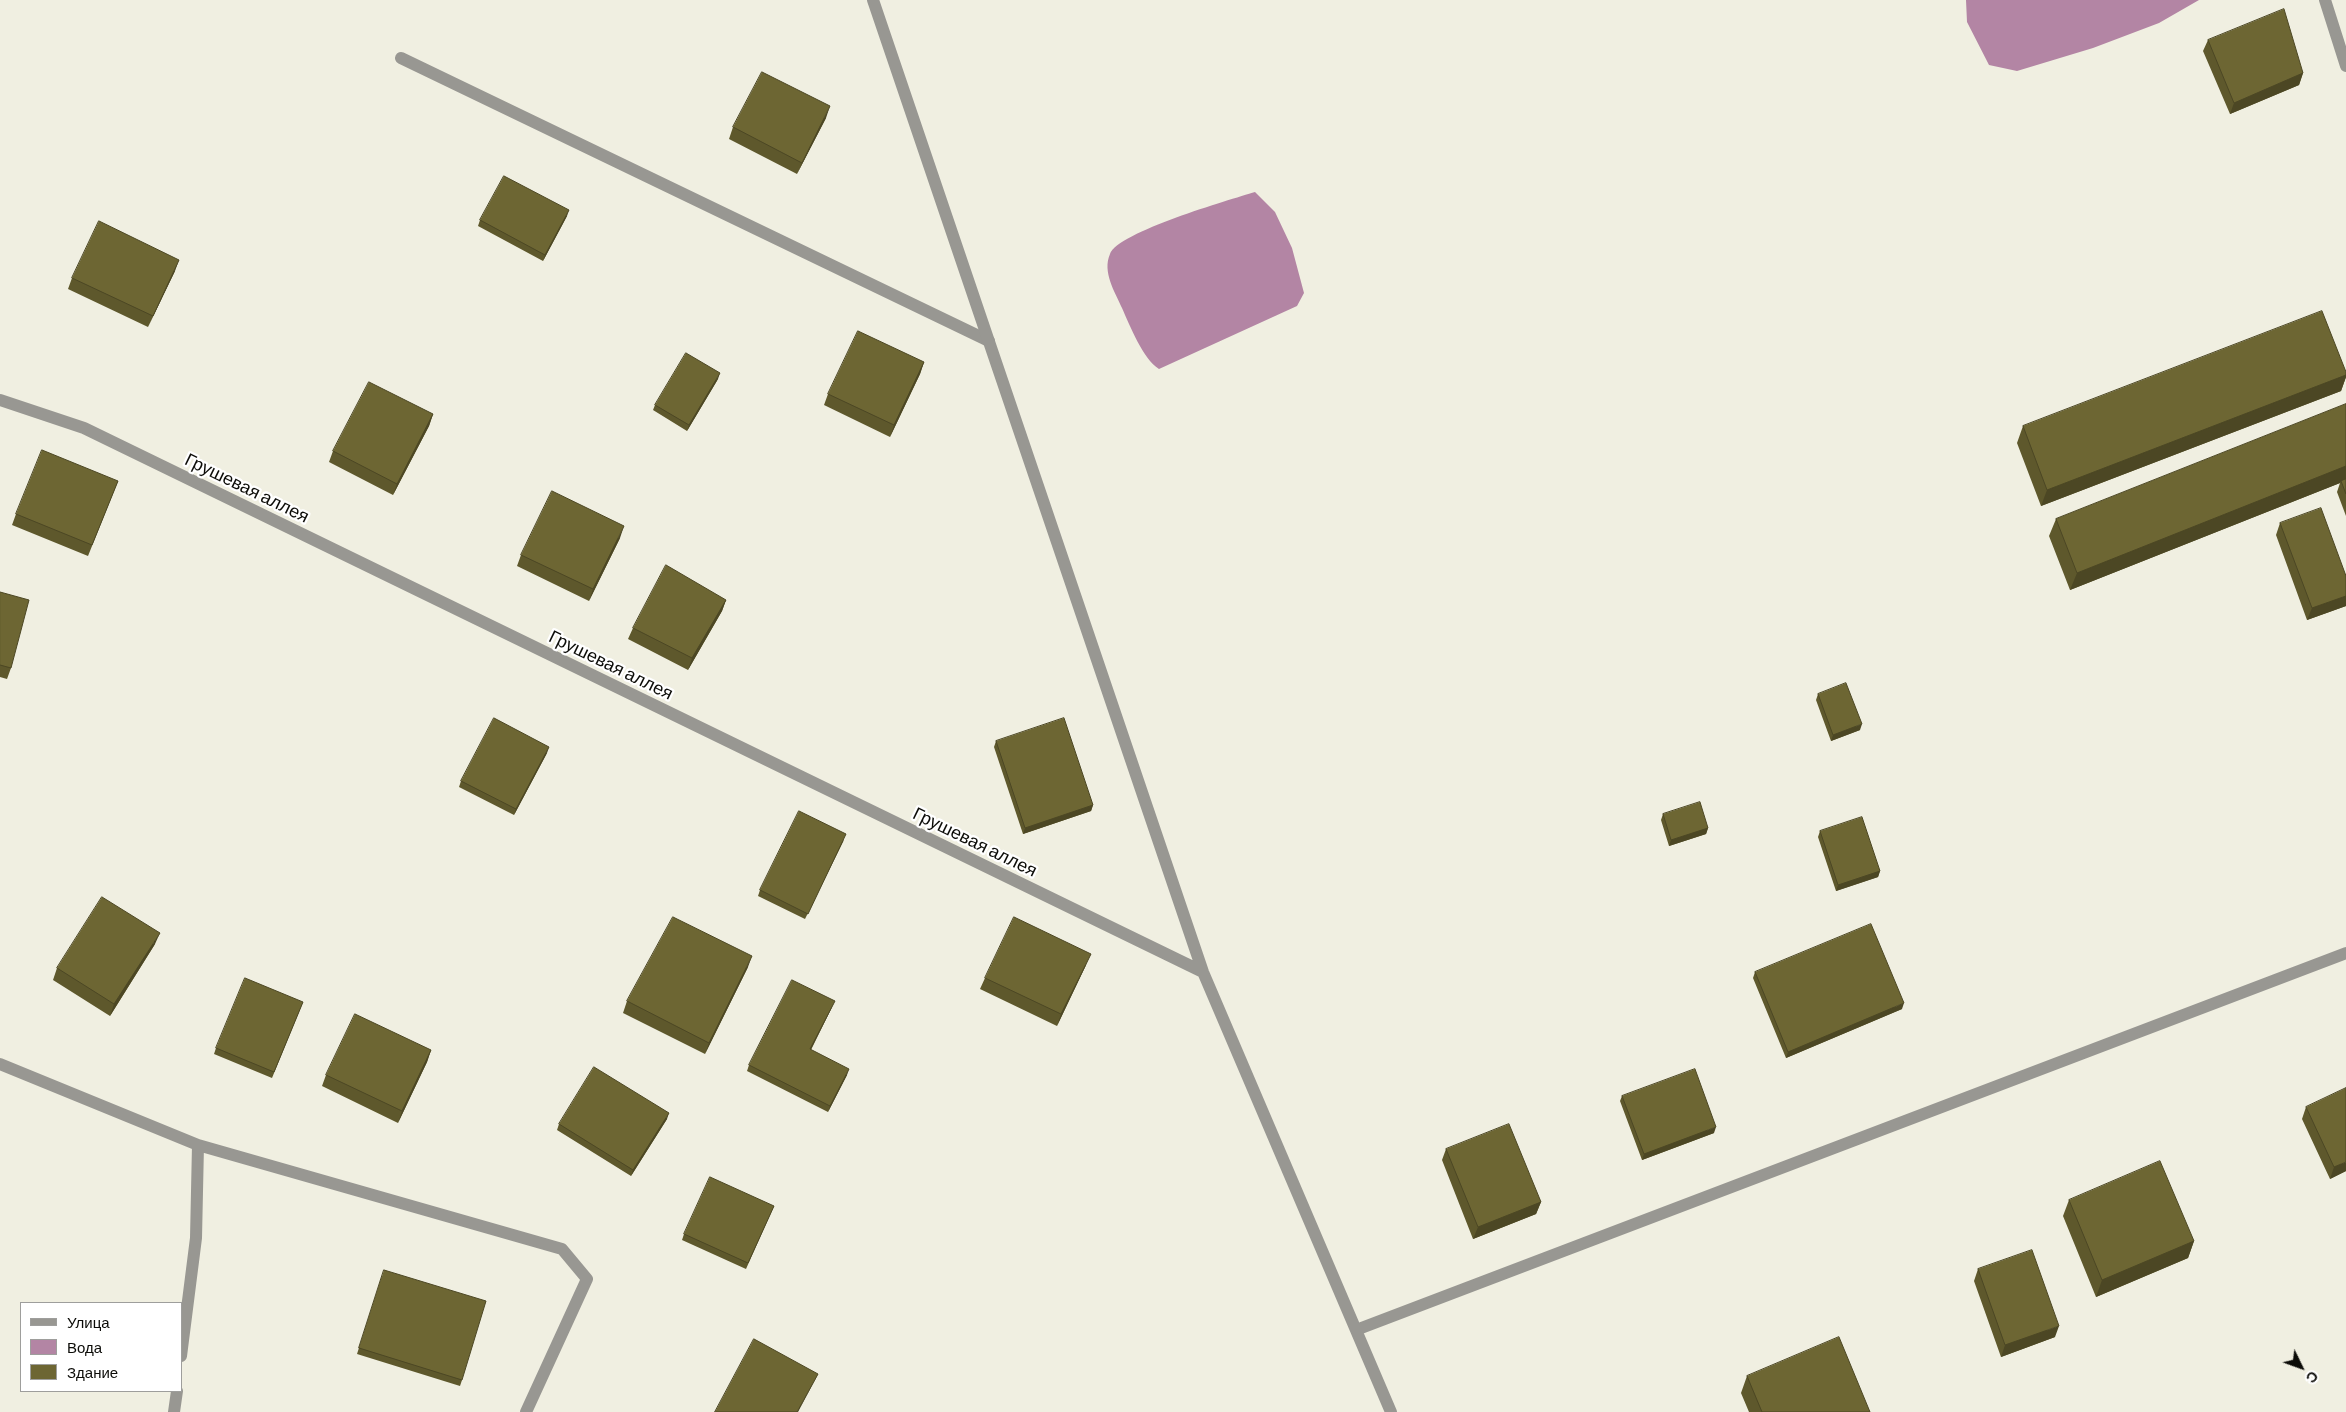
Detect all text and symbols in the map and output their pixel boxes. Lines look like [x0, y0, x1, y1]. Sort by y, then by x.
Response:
street label: Грушевая аллея [181, 449, 313, 527]
street label: Грушевая аллея [545, 626, 677, 704]
street label: Грушевая аллея [909, 803, 1041, 881]
legend [20, 1302, 182, 1392]
text: Улица [67, 1313, 110, 1331]
text: Вода [67, 1338, 102, 1356]
north arrow [2276, 1342, 2326, 1392]
text: Здание [67, 1363, 118, 1381]
text: С [2303, 1368, 2322, 1387]

